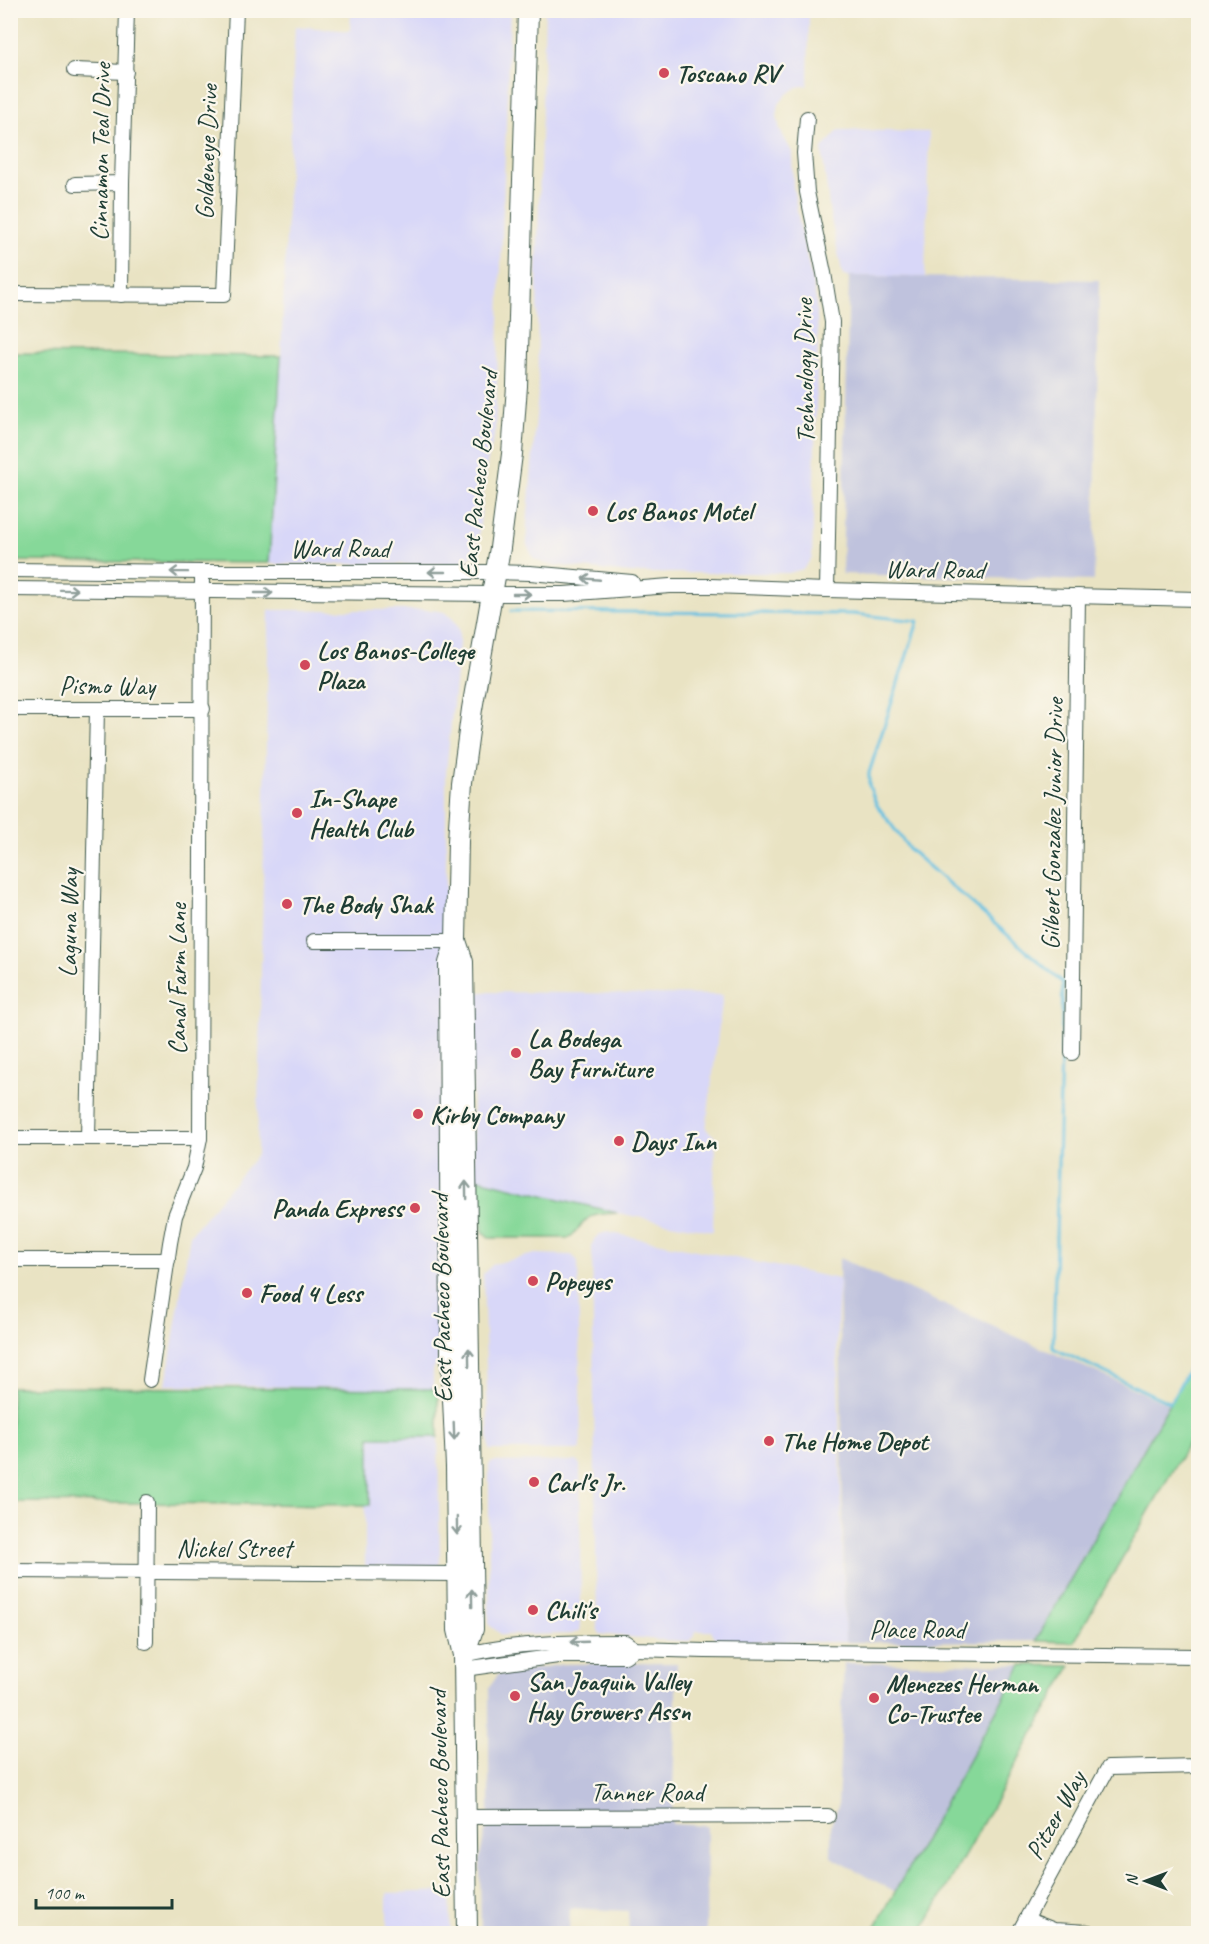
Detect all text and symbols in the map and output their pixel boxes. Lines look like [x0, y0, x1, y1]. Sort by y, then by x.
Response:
place label: Toscano RV [676, 57, 785, 90]
street label: Cinnamon Teal Drive [82, 60, 119, 241]
marker: Toscano RV [657, 66, 671, 80]
street label: Goldeneye Drive [188, 82, 225, 220]
street label: Technology Drive [787, 297, 822, 444]
street label: East Pacheco Boulevard [451, 365, 506, 580]
place label: Los Banos Motel [605, 495, 756, 528]
marker: Los Banos Motel [586, 504, 600, 518]
street label: Ward Road [291, 532, 393, 565]
street label: Ward Road [885, 552, 989, 587]
one-way arrow [170, 566, 190, 578]
one-way arrow [428, 566, 448, 578]
one-way arrow [581, 573, 601, 584]
one-way arrow [58, 584, 78, 596]
one-way arrow [253, 587, 273, 598]
one-way arrow [511, 588, 531, 600]
place label: Los Banos-College Plaza [317, 634, 476, 697]
marker: Los Banos-College Plaza [298, 658, 312, 672]
street label: Pismo Way [59, 669, 157, 702]
street label: Gilbert Gonzalez Junior Drive [1034, 695, 1071, 950]
place label: In-Shape Health Club [309, 782, 415, 845]
marker: In-Shape Health Club [290, 806, 304, 820]
street label: Laguna Way [51, 866, 86, 978]
place label: The Body Shak [299, 888, 435, 921]
marker: The Body Shak [280, 897, 294, 911]
street label: Canal Farm Lane [161, 902, 194, 1055]
place label: La Bodega Bay Furniture [528, 1022, 655, 1085]
marker: La Bodega Bay Furniture [509, 1046, 523, 1060]
place label: Kirby Company [430, 1098, 566, 1131]
marker: Kirby Company [411, 1107, 425, 1121]
place label: Days Inn [631, 1125, 717, 1158]
marker: Days Inn [612, 1134, 626, 1148]
one-way arrow [460, 1181, 471, 1201]
street label: East Pacheco Boulevard [423, 1190, 460, 1403]
place label: Panda Express [272, 1192, 406, 1225]
marker: Panda Express [408, 1201, 422, 1215]
place label: Popeyes [545, 1265, 614, 1298]
marker: Popeyes [526, 1274, 540, 1288]
place label: Food 4 Less [259, 1277, 365, 1310]
marker: Food 4 Less [240, 1286, 254, 1300]
one-way arrow [463, 1348, 475, 1368]
one-way arrow [449, 1421, 460, 1441]
place label: The Home Depot [781, 1425, 930, 1458]
marker: The Home Depot [762, 1434, 776, 1448]
place label: Carl's Jr. [546, 1466, 626, 1499]
marker: Carl's Jr. [527, 1475, 541, 1489]
one-way arrow [451, 1515, 462, 1535]
street label: Nickel Street [176, 1532, 295, 1565]
one-way arrow [466, 1588, 478, 1608]
place label: Chili's [545, 1594, 600, 1627]
marker: Chili's [526, 1603, 540, 1617]
street label: Place Road [869, 1613, 969, 1646]
one-way arrow [569, 1637, 589, 1648]
place label: San Joaquin Valley Hay Growers Assn [527, 1665, 693, 1728]
place label: Menezes Herman Co-Trustee [886, 1667, 1040, 1730]
street label: East Pacheco Boulevard [421, 1686, 458, 1899]
marker: San Joaquin Valley Hay Growers Assn [508, 1689, 522, 1703]
marker: Menezes Herman Co-Trustee [867, 1691, 881, 1705]
street label: Pitzer Way [1018, 1763, 1094, 1865]
street label: Tanner Road [591, 1776, 707, 1809]
north arrow [1116, 1851, 1176, 1911]
scale bar [36, 1872, 172, 1910]
text: N [1122, 1873, 1142, 1886]
text: 100 m [45, 1882, 86, 1904]

